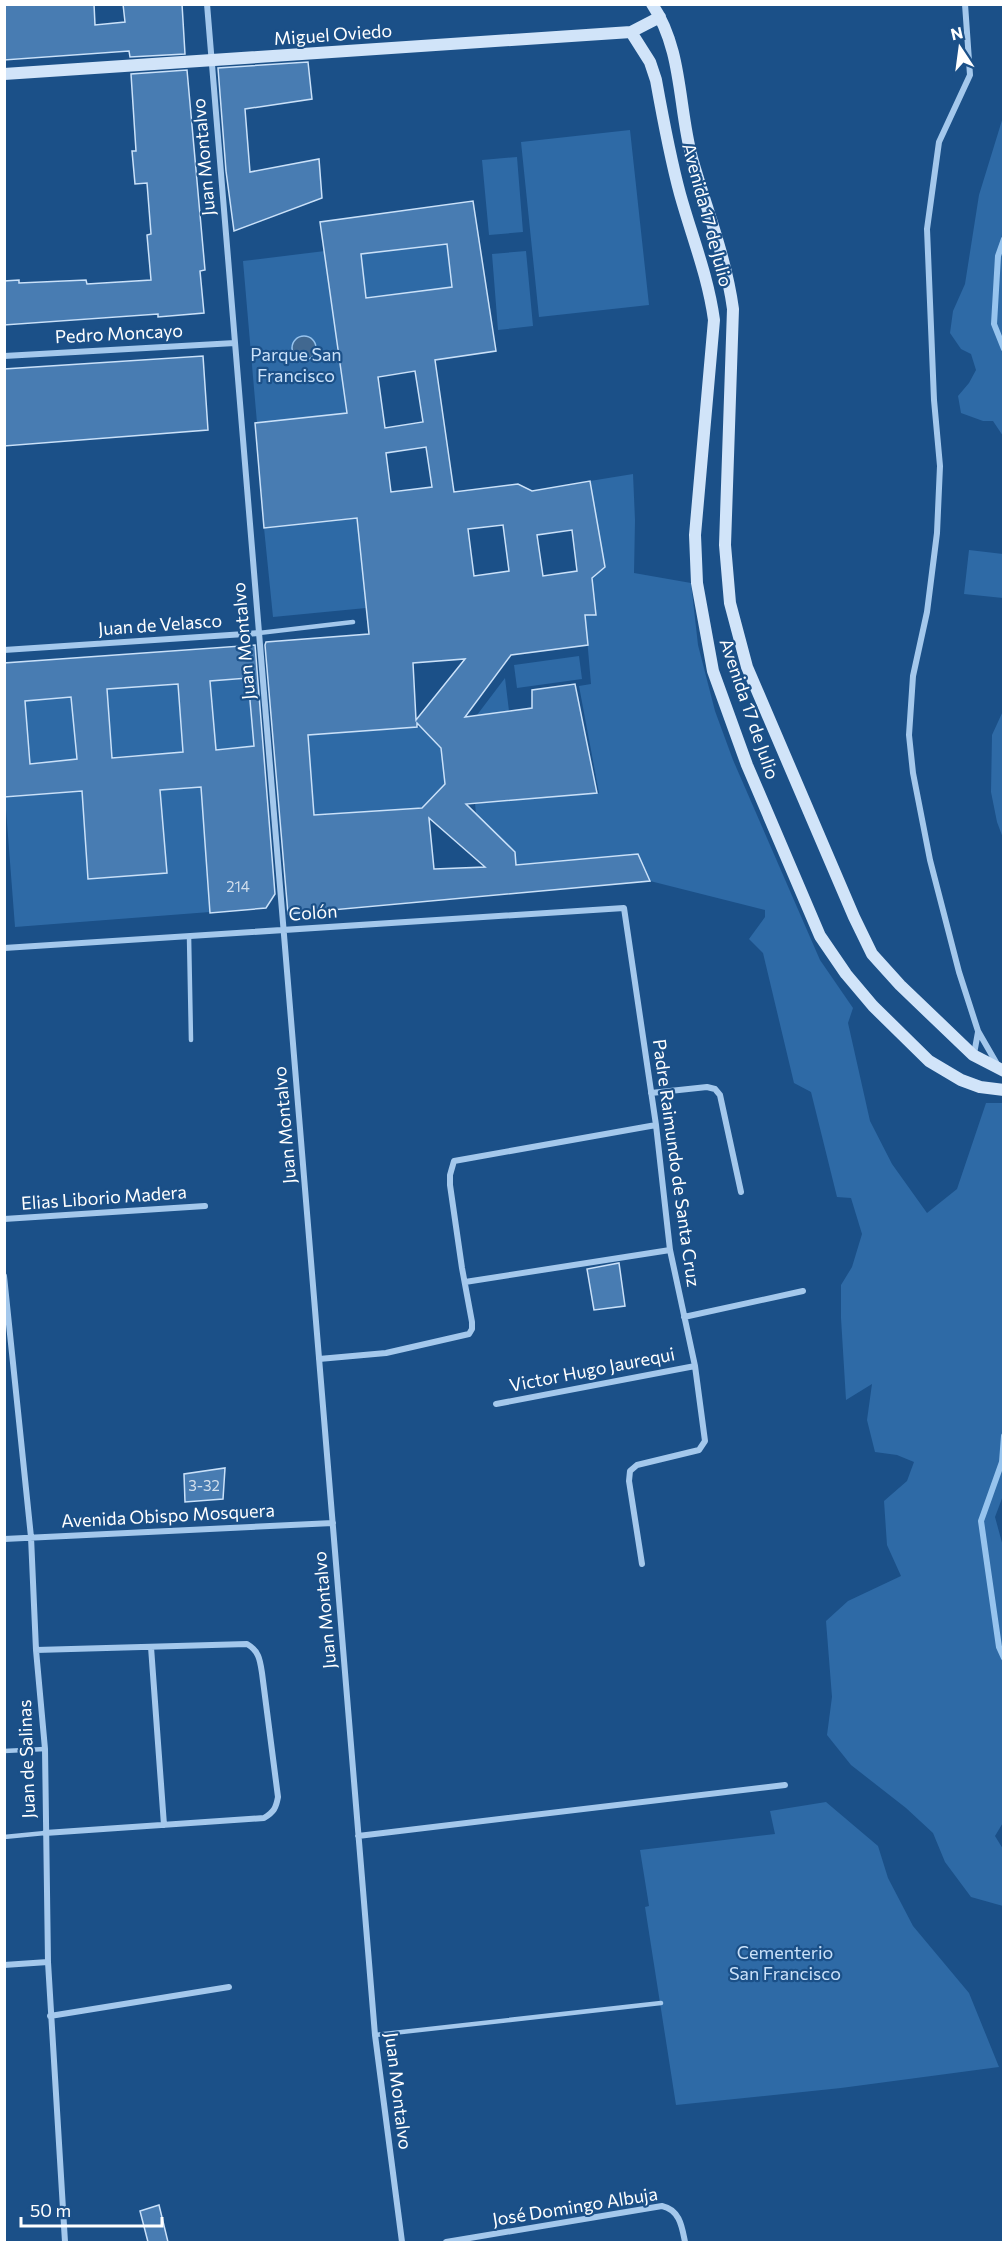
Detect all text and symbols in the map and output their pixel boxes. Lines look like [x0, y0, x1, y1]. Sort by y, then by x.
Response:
north arrow [930, 18, 990, 78]
street label: Miguel Oviedo [273, 19, 393, 49]
text: N [949, 22, 964, 44]
street label: Juan Montalvo [187, 97, 219, 217]
street label: Avenida 17 de Julio [678, 141, 738, 289]
street label: Pedro Moncayo [54, 319, 183, 347]
park label: Parque San Francisco [250, 343, 342, 386]
street label: Juan Montalvo [227, 581, 259, 701]
street label: Juan de Velasco [97, 609, 223, 639]
street label: Avenida 17 de Julio [716, 635, 784, 782]
house number: 214 [226, 877, 250, 895]
street label: Colón [288, 899, 338, 925]
street label: Padre Raimundo de Santa Cruz [649, 1038, 705, 1288]
street label: Juan Montalvo [268, 1065, 300, 1185]
street label: Elias Liborio Madera [20, 1180, 188, 1214]
street label: Victor Hugo Jaurequi [507, 1342, 676, 1396]
house number: 3-32 [188, 1476, 220, 1494]
street label: Avenida Obispo Mosquera [61, 1498, 275, 1532]
street label: Juan Montalvo [308, 1550, 340, 1670]
street label: Juan de Salinas [13, 1699, 39, 1819]
park label: Cementerio San Francisco [729, 1941, 841, 1984]
street label: Juan Montalvo [381, 2031, 417, 2151]
street label: José Domingo Albuja [491, 2182, 659, 2230]
scale bar [21, 2190, 162, 2228]
text: 50 m [30, 2199, 71, 2221]

